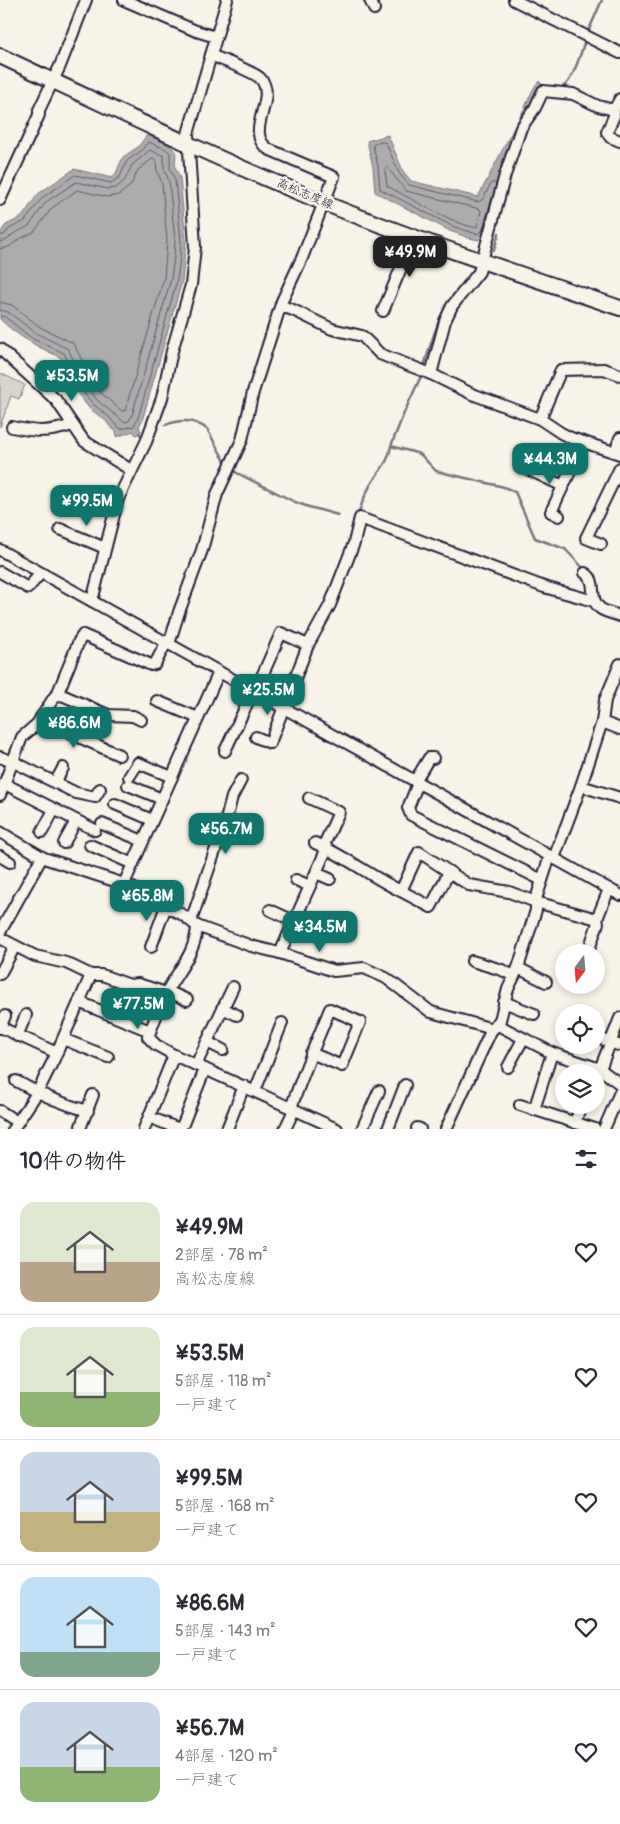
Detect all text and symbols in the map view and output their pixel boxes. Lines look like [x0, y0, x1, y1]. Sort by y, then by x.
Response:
street label: 高松志度線 [274, 175, 336, 213]
pin: ¥49.9M [369, 236, 451, 278]
text: ¥49.9M [384, 242, 436, 262]
pin: ¥53.5M [31, 360, 113, 402]
text: ¥53.5M [46, 366, 98, 386]
pin: ¥44.3M [509, 442, 591, 485]
text: ¥44.3M [523, 449, 577, 469]
pin: ¥99.5M [46, 484, 128, 527]
text: ¥99.5M [61, 491, 113, 511]
pin: ¥25.5M [227, 674, 309, 716]
text: ¥25.5M [242, 680, 294, 700]
pin: ¥86.6M [33, 706, 115, 749]
text: ¥86.6M [48, 713, 100, 733]
pin: ¥56.7M [185, 812, 267, 855]
text: ¥56.7M [200, 819, 252, 839]
pin: ¥65.8M [106, 880, 188, 922]
text: ¥65.8M [121, 886, 173, 906]
pin: ¥34.5M [279, 910, 361, 953]
text: ¥34.5M [293, 917, 347, 937]
north arrow [555, 944, 605, 994]
map controls [555, 944, 605, 1114]
pin: ¥77.5M [97, 988, 179, 1030]
text: ¥77.5M [112, 994, 164, 1014]
button: locate [555, 1004, 605, 1054]
button: layers [555, 1064, 605, 1114]
icon: filters [572, 1145, 600, 1173]
text: 10件の物件 [20, 1148, 127, 1175]
text: ¥49.9M [175, 1214, 243, 1241]
icon: home [60, 1222, 120, 1282]
icon: heart [572, 1238, 600, 1266]
text: 2部屋 · 78 m² [175, 1245, 268, 1265]
text: 高松志度線 [175, 1269, 255, 1289]
text: ¥53.5M [175, 1340, 244, 1367]
icon: home [60, 1347, 120, 1407]
icon: heart [572, 1363, 600, 1391]
text: 5部屋 · 118 m² [175, 1371, 272, 1391]
text: 一戸建て [175, 1395, 239, 1415]
text: ¥99.5M [175, 1465, 242, 1492]
icon: home [60, 1472, 120, 1532]
icon: heart [572, 1488, 600, 1516]
text: 5部屋 · 168 m² [175, 1496, 275, 1516]
text: 一戸建て [175, 1520, 239, 1540]
text: ¥86.6M [175, 1590, 244, 1617]
icon: home [60, 1597, 120, 1657]
icon: heart [572, 1613, 600, 1641]
text: 5部屋 · 143 m² [175, 1621, 275, 1641]
text: 一戸建て [175, 1645, 239, 1665]
text: ¥56.7M [175, 1715, 244, 1742]
icon: home [60, 1722, 120, 1782]
icon: heart [572, 1738, 600, 1766]
text: 4部屋 · 120 m² [175, 1746, 278, 1766]
text: 一戸建て [175, 1770, 239, 1790]

